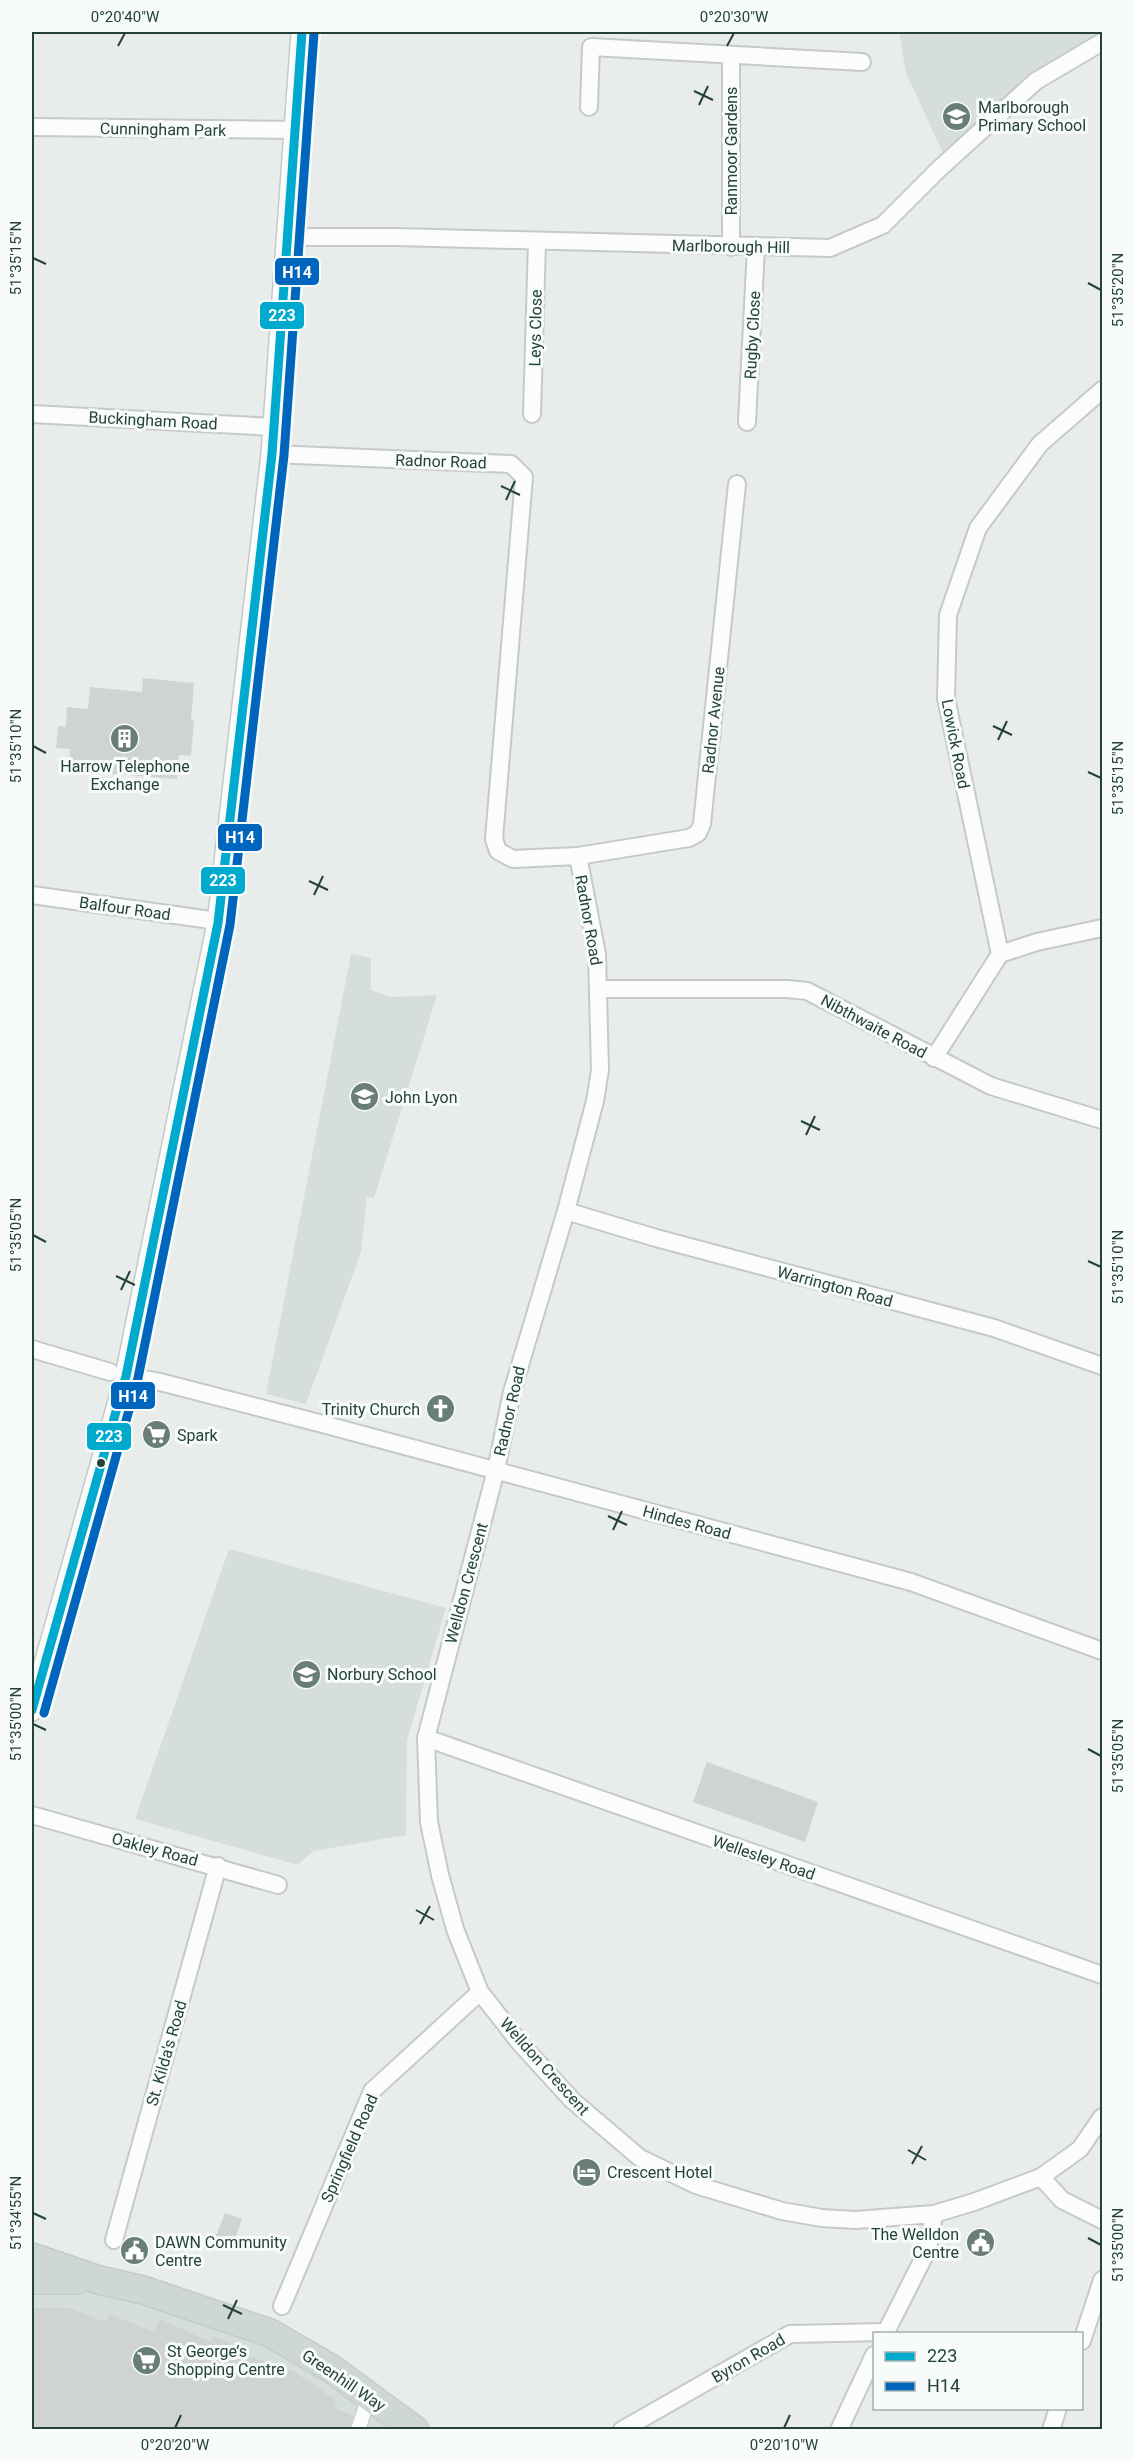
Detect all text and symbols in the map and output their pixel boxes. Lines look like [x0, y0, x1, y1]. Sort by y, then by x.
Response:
text: 0°20'40"W [91, 8, 159, 26]
text: 0°20'30"W [700, 8, 768, 26]
street label: Ranmoor Gardens [722, 87, 741, 215]
place label: Marlborough Primary School [978, 98, 1086, 135]
school or university icon: Marlborough Primary School [941, 100, 973, 132]
street label: Cunningham Park [100, 119, 227, 140]
text: 51°35'15"N [7, 221, 25, 295]
street label: Marlborough Hill [672, 236, 790, 257]
text: 51°35'20"N [1109, 253, 1127, 327]
line badge: H14 [274, 257, 320, 286]
text: H14 [282, 263, 312, 282]
street label: Leys Close [525, 289, 546, 367]
street label: Rugby Close [741, 290, 764, 380]
line badge: 223 [259, 301, 305, 330]
text: 223 [268, 306, 296, 325]
street label: Buckingham Road [88, 408, 218, 433]
street label: Radnor Road [395, 450, 487, 473]
street label: Radnor Avenue [698, 666, 729, 774]
street label: Lowick Road [938, 698, 974, 790]
text: 51°35'10"N [7, 709, 25, 783]
building icon: Harrow Telephone Exchange [109, 722, 141, 754]
text: 51°35'15"N [1109, 741, 1127, 815]
place label: Harrow Telephone Exchange [60, 757, 190, 794]
line badge: H14 [217, 823, 263, 852]
text: H14 [225, 828, 255, 847]
line badge: 223 [200, 866, 246, 895]
text: 223 [209, 871, 237, 890]
street label: Radnor Road [571, 873, 606, 967]
street label: Balfour Road [78, 893, 172, 924]
street label: Nibthwaite Road [817, 991, 930, 1062]
school or university icon: John Lyon [348, 1081, 380, 1113]
place label: John Lyon [385, 1088, 458, 1107]
text: 51°35'05"N [7, 1198, 25, 1272]
text: 51°35'10"N [1109, 1230, 1127, 1304]
street label: Warrington Road [775, 1262, 895, 1311]
street label: Radnor Road [490, 1364, 529, 1458]
line badge: H14 [110, 1381, 156, 1410]
text: H14 [118, 1387, 148, 1406]
church icon: Trinity Church [425, 1393, 457, 1425]
place label: Trinity Church [322, 1400, 420, 1419]
supermarket icon: Spark [140, 1419, 172, 1451]
line badge: 223 [86, 1422, 132, 1451]
place label: Spark [177, 1426, 219, 1445]
text: 223 [95, 1427, 123, 1446]
unlabelled marker [95, 1457, 107, 1469]
street label: Hindes Road [641, 1502, 733, 1543]
street label: Welldon Crescent [441, 1521, 492, 1646]
school or university icon: Norbury School [290, 1658, 322, 1690]
place label: Norbury School [327, 1665, 437, 1684]
text: 51°35'00"N [7, 1687, 25, 1761]
text: 51°35'05"N [1109, 1719, 1127, 1793]
street label: Oakley Road [110, 1829, 200, 1870]
street label: Wellesley Road [710, 1831, 818, 1884]
street label: St. Kilda's Road [142, 1998, 191, 2108]
street label: Welldon Crescent [496, 2014, 593, 2119]
street label: Springfield Road [317, 2091, 382, 2205]
hotel icon: Crescent Hotel [570, 2156, 602, 2188]
place label: Crescent Hotel [607, 2163, 712, 2182]
text: 51°34'55"N [7, 2176, 25, 2250]
text: 51°35'00"N [1109, 2208, 1127, 2282]
place label: The Welldon Centre [871, 2225, 959, 2262]
public building icon: The Welldon Centre [964, 2227, 996, 2259]
place label: DAWN Community Centre [155, 2233, 287, 2270]
public building icon: DAWN Community Centre [118, 2235, 150, 2267]
street label: Byron Road [708, 2330, 788, 2387]
legend [873, 2332, 1083, 2410]
place label: St George’s Shopping Centre [167, 2342, 285, 2379]
supermarket icon: St George’s Shopping Centre [130, 2344, 162, 2376]
text: 223 [927, 2345, 957, 2366]
street label: Greenhill Way [298, 2346, 389, 2416]
text: H14 [927, 2375, 960, 2396]
text: 0°20'20"W [141, 2436, 209, 2454]
text: 0°20'10"W [750, 2436, 818, 2454]

